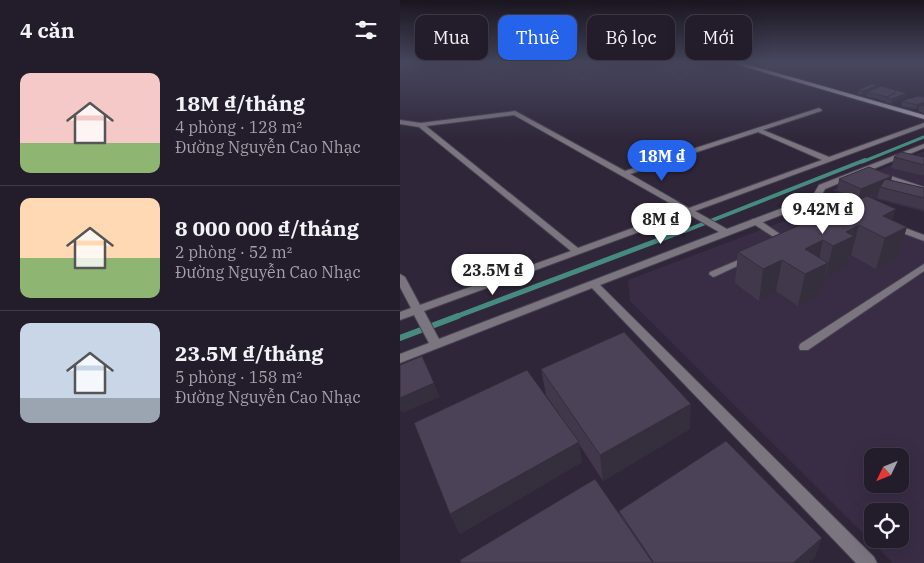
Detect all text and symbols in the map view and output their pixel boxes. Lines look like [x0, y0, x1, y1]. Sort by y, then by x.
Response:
chip: Mua [415, 15, 488, 60]
chip: Thuê [498, 15, 577, 60]
chip: Bộ lọc [587, 15, 675, 60]
chip: Mới [685, 15, 752, 60]
text: 4 căn [20, 16, 75, 44]
icon: filters [352, 16, 380, 44]
text: 18M ₫/tháng [175, 89, 305, 117]
icon: home [60, 93, 120, 153]
text: 4 phòng · 128 m² [175, 117, 302, 137]
text: Đường Nguyễn Cao Nhạc [175, 137, 361, 157]
pin: 18M ₫ [627, 140, 697, 182]
text: 18M ₫ [638, 146, 686, 166]
pin: 9.42M ₫ [777, 192, 869, 235]
text: 9.42M ₫ [792, 199, 854, 219]
pin: 8M ₫ [631, 202, 691, 245]
text: 8M ₫ [642, 209, 680, 229]
text: 8 000 000 ₫/tháng [175, 214, 359, 242]
icon: home [60, 218, 120, 278]
text: 2 phòng · 52 m² [175, 242, 292, 262]
pin: 23.5M ₫ [447, 254, 539, 296]
text: 23.5M ₫ [462, 260, 524, 280]
text: Đường Nguyễn Cao Nhạc [175, 262, 361, 282]
text: 23.5M ₫/tháng [175, 339, 323, 367]
icon: home [60, 343, 120, 403]
text: 5 phòng · 158 m² [175, 367, 302, 387]
text: Đường Nguyễn Cao Nhạc [175, 387, 361, 407]
north arrow [864, 448, 909, 492]
map controls [864, 448, 909, 548]
button: locate [864, 503, 909, 548]

